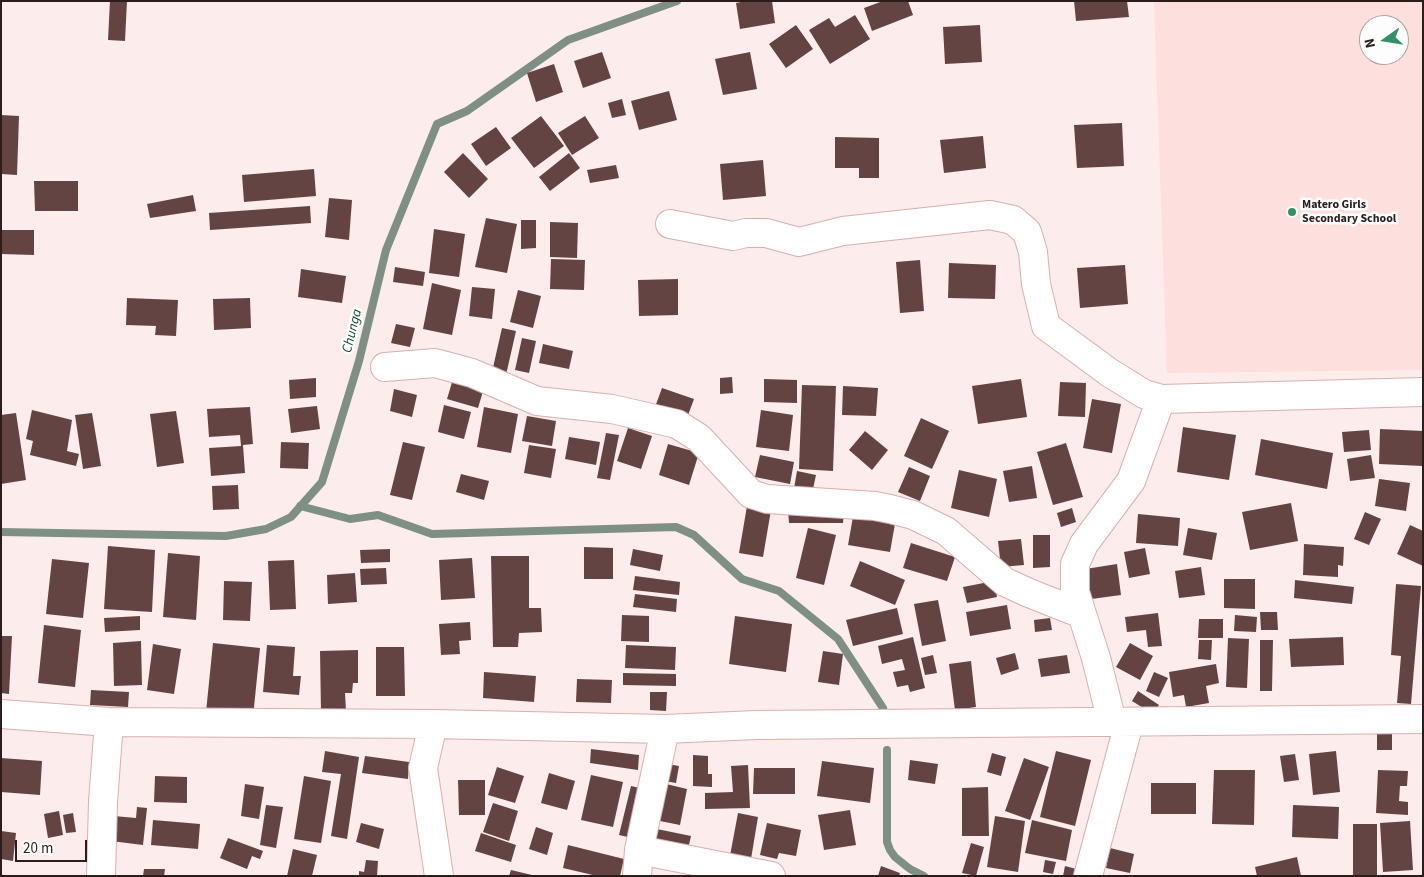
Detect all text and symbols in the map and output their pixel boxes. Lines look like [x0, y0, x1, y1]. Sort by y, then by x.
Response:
north arrow [1359, 15, 1409, 65]
text: N [1360, 36, 1381, 50]
place label: Matero Girls Secondary School [1302, 198, 1396, 226]
marker: Matero Girls Secondary School [1286, 206, 1298, 218]
water label: Chunga [339, 307, 367, 355]
scale bar [18, 830, 90, 862]
text: 20 m [23, 838, 53, 859]

